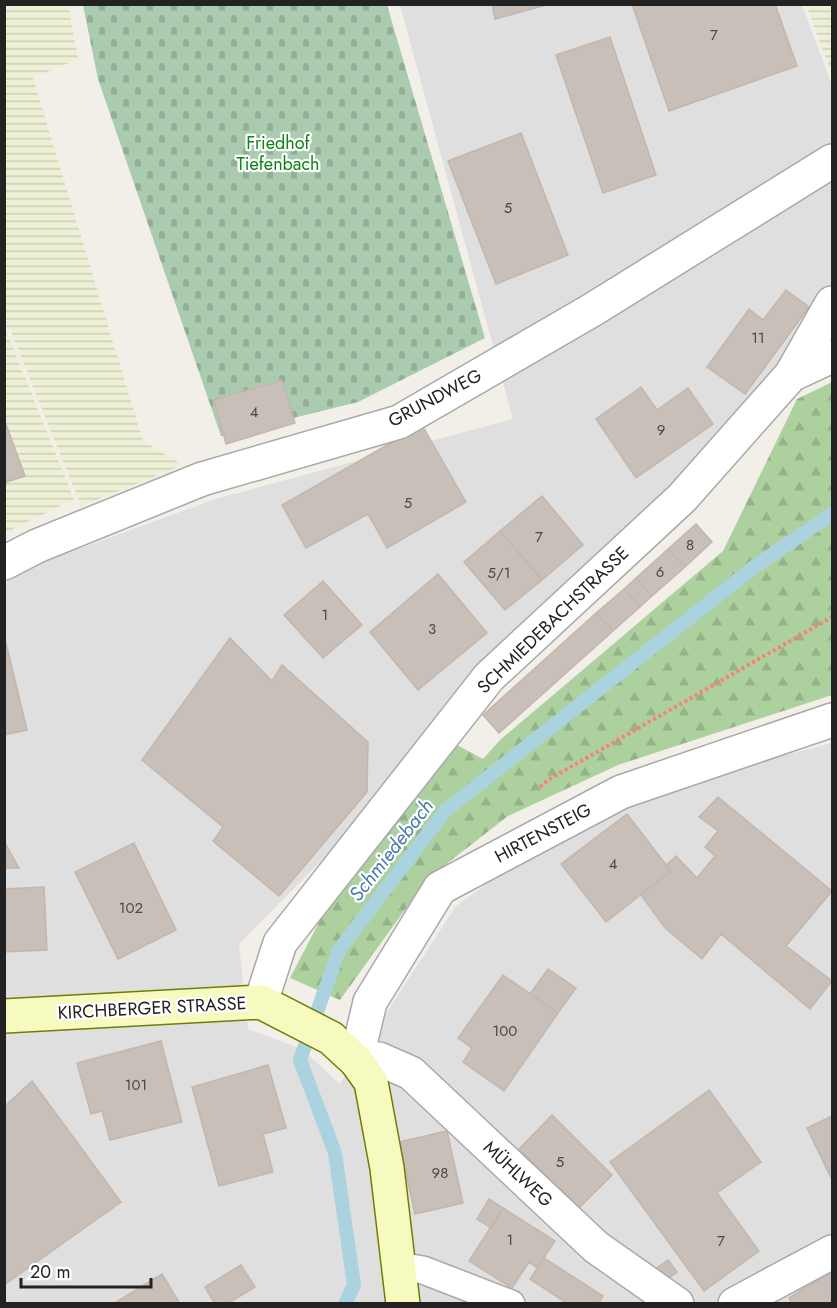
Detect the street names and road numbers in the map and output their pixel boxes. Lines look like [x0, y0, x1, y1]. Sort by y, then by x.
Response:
street label: GRUNDWEG [384, 362, 486, 434]
street label: SCHMIEDEBACHSTRASSE [471, 540, 635, 700]
street label: HIRTENSTEIG [490, 797, 596, 869]
street label: KIRCHBERGER STRASSE [57, 990, 247, 1026]
street label: MÜHLWEG [477, 1135, 559, 1213]

